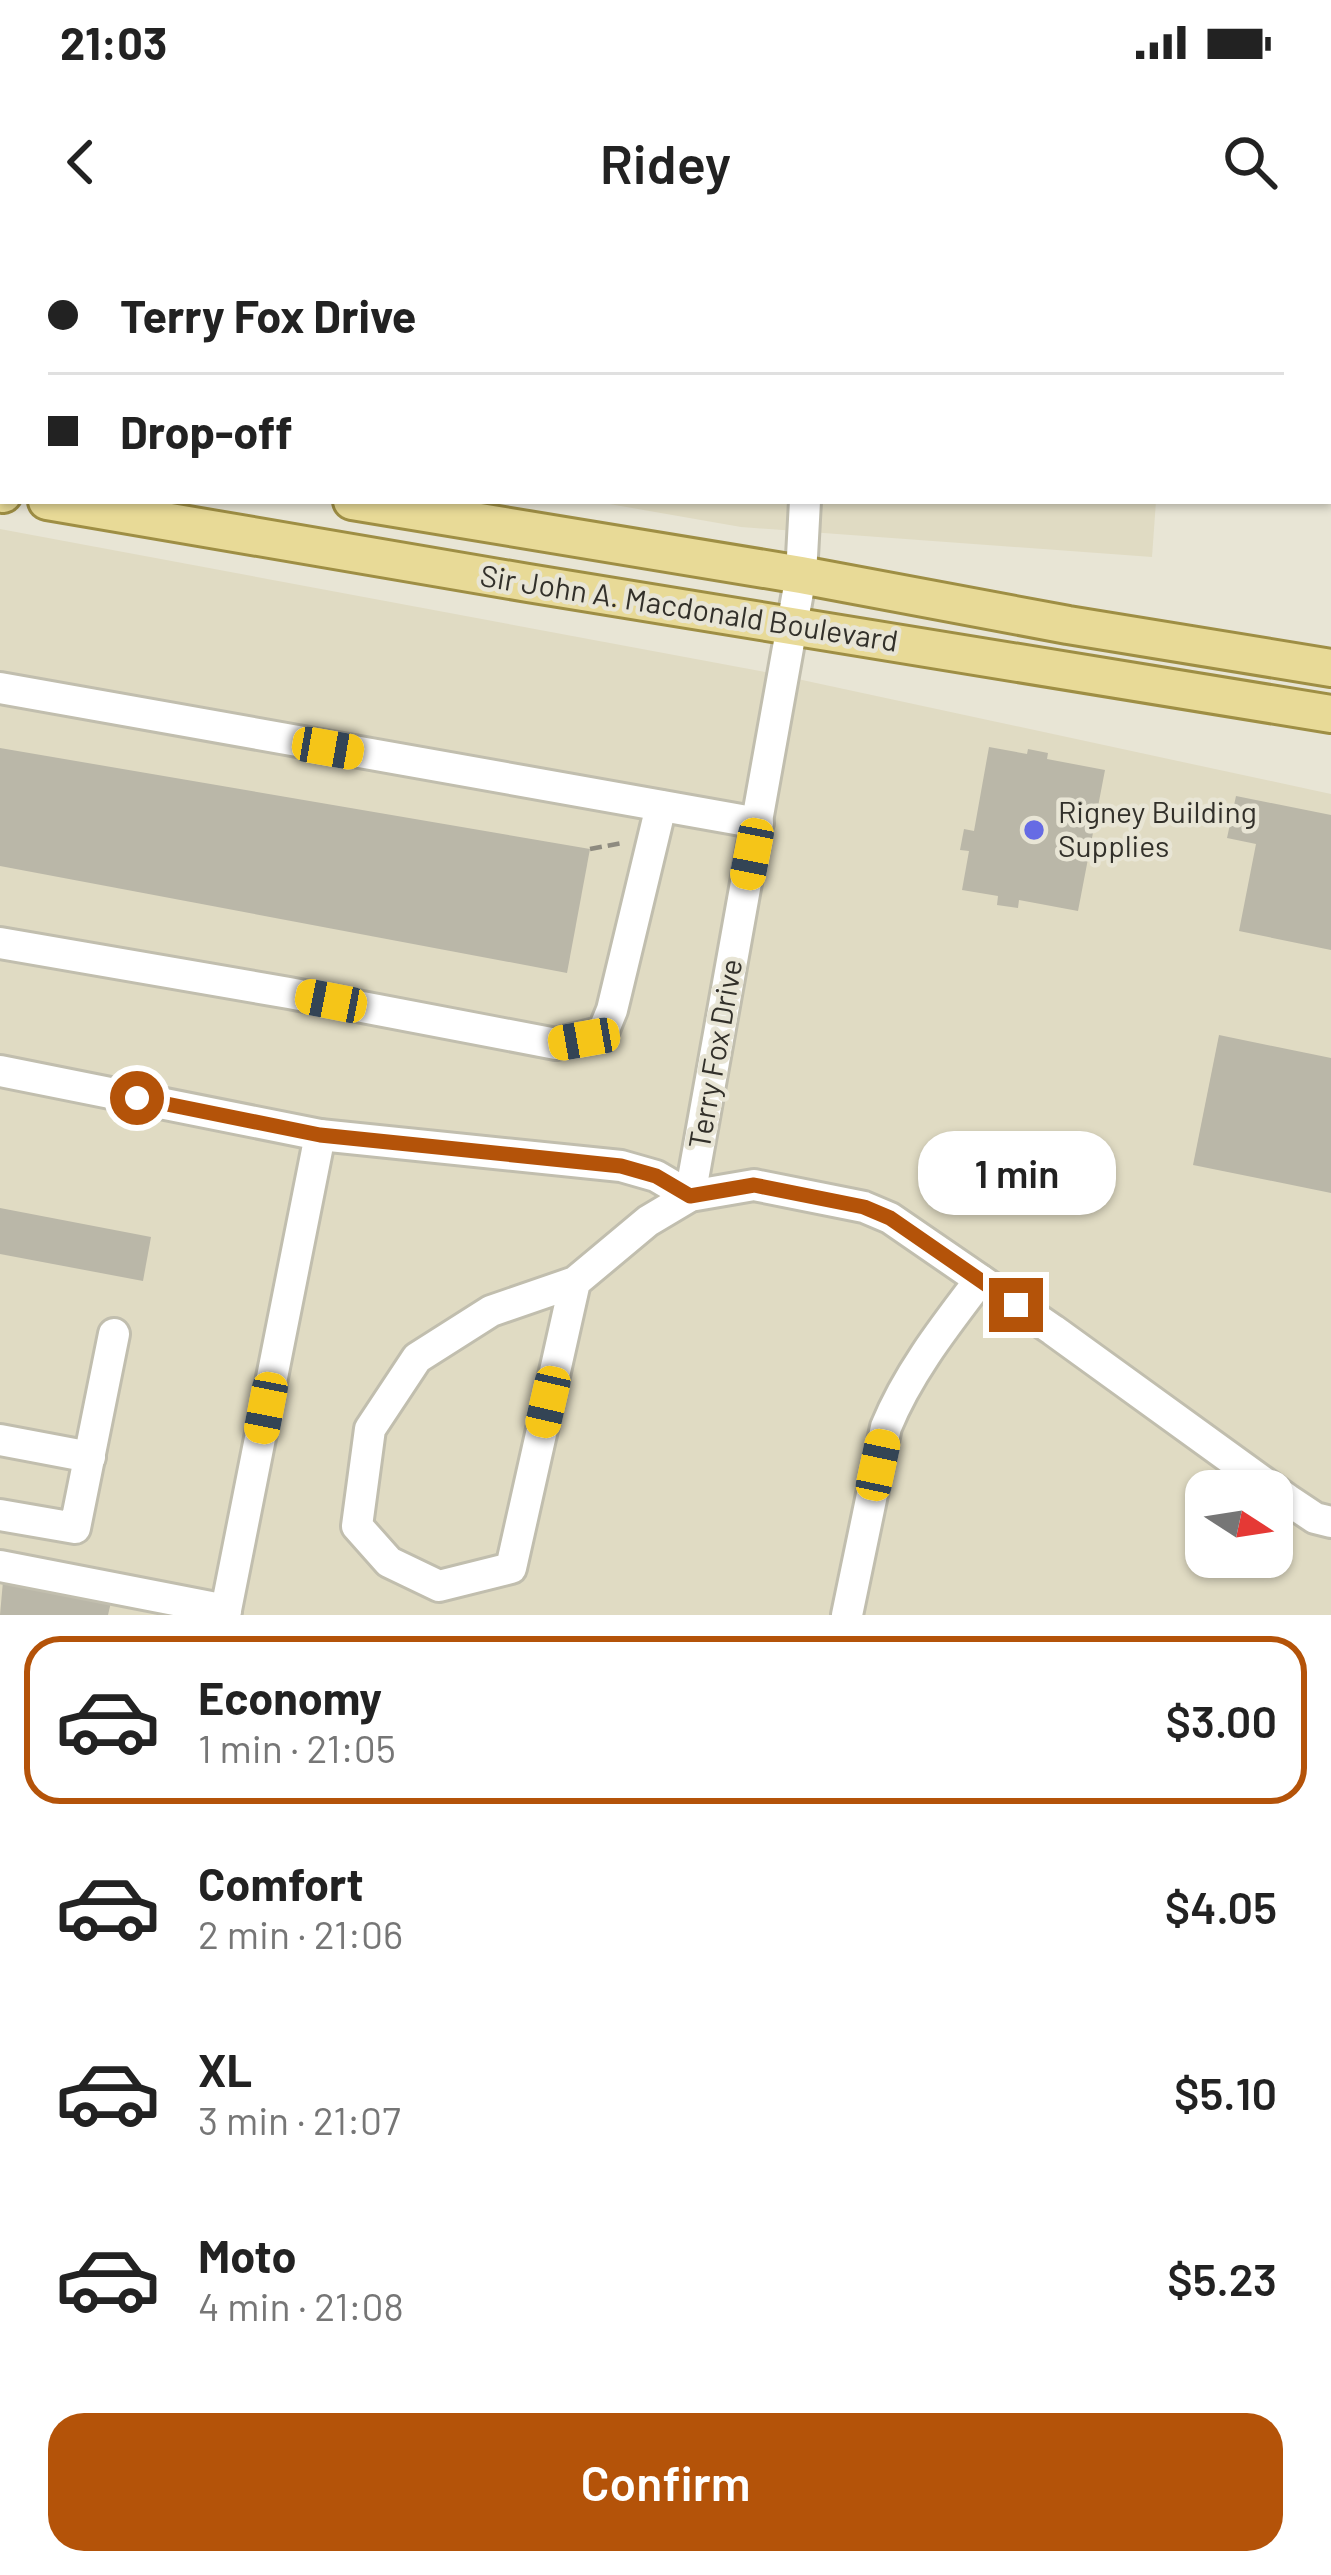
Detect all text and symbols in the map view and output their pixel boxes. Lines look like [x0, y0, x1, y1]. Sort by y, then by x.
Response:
text: 21:03 [60, 15, 167, 69]
icon: back [48, 129, 114, 195]
icon: search [1217, 129, 1283, 195]
text: Ridey [600, 130, 731, 195]
text: Terry Fox Drive [120, 288, 416, 342]
text: Drop-off [120, 404, 293, 458]
street label: Sir John A. Macdonald Boulevard [478, 556, 901, 658]
car [289, 724, 367, 772]
place label: Rigney Building Supplies [1058, 793, 1257, 863]
car [727, 815, 777, 893]
marker: Rigney Building Supplies [1021, 817, 1047, 843]
street label: Terry Fox Drive [680, 956, 748, 1152]
car [292, 976, 370, 1026]
car [545, 1015, 623, 1063]
route start [110, 1071, 164, 1125]
callout: 1 min [917, 1131, 1115, 1215]
text: 1 min [974, 1149, 1060, 1196]
route end [989, 1278, 1043, 1332]
car [522, 1363, 574, 1441]
car [241, 1369, 291, 1447]
car [853, 1426, 903, 1504]
north arrow [1185, 1470, 1293, 1578]
map controls [1185, 1470, 1293, 1578]
icon: car [54, 1666, 162, 1774]
text: Economy [198, 1670, 382, 1724]
text: $3.00 [1165, 1693, 1277, 1747]
text: 1 min · 21:05 [198, 1724, 396, 1771]
icon: car [54, 1852, 162, 1960]
text: Comfort [198, 1856, 364, 1910]
text: $4.05 [1165, 1879, 1277, 1933]
text: 2 min · 21:06 [198, 1910, 403, 1957]
icon: car [54, 2038, 162, 2146]
text: XL [198, 2042, 252, 2096]
text: $5.10 [1174, 2065, 1277, 2119]
text: 3 min · 21:07 [198, 2096, 401, 2143]
icon: car [54, 2224, 162, 2332]
text: Moto [198, 2228, 296, 2282]
text: $5.23 [1167, 2251, 1277, 2305]
text: 4 min · 21:08 [198, 2282, 404, 2329]
button: Confirm [48, 2413, 1283, 2551]

